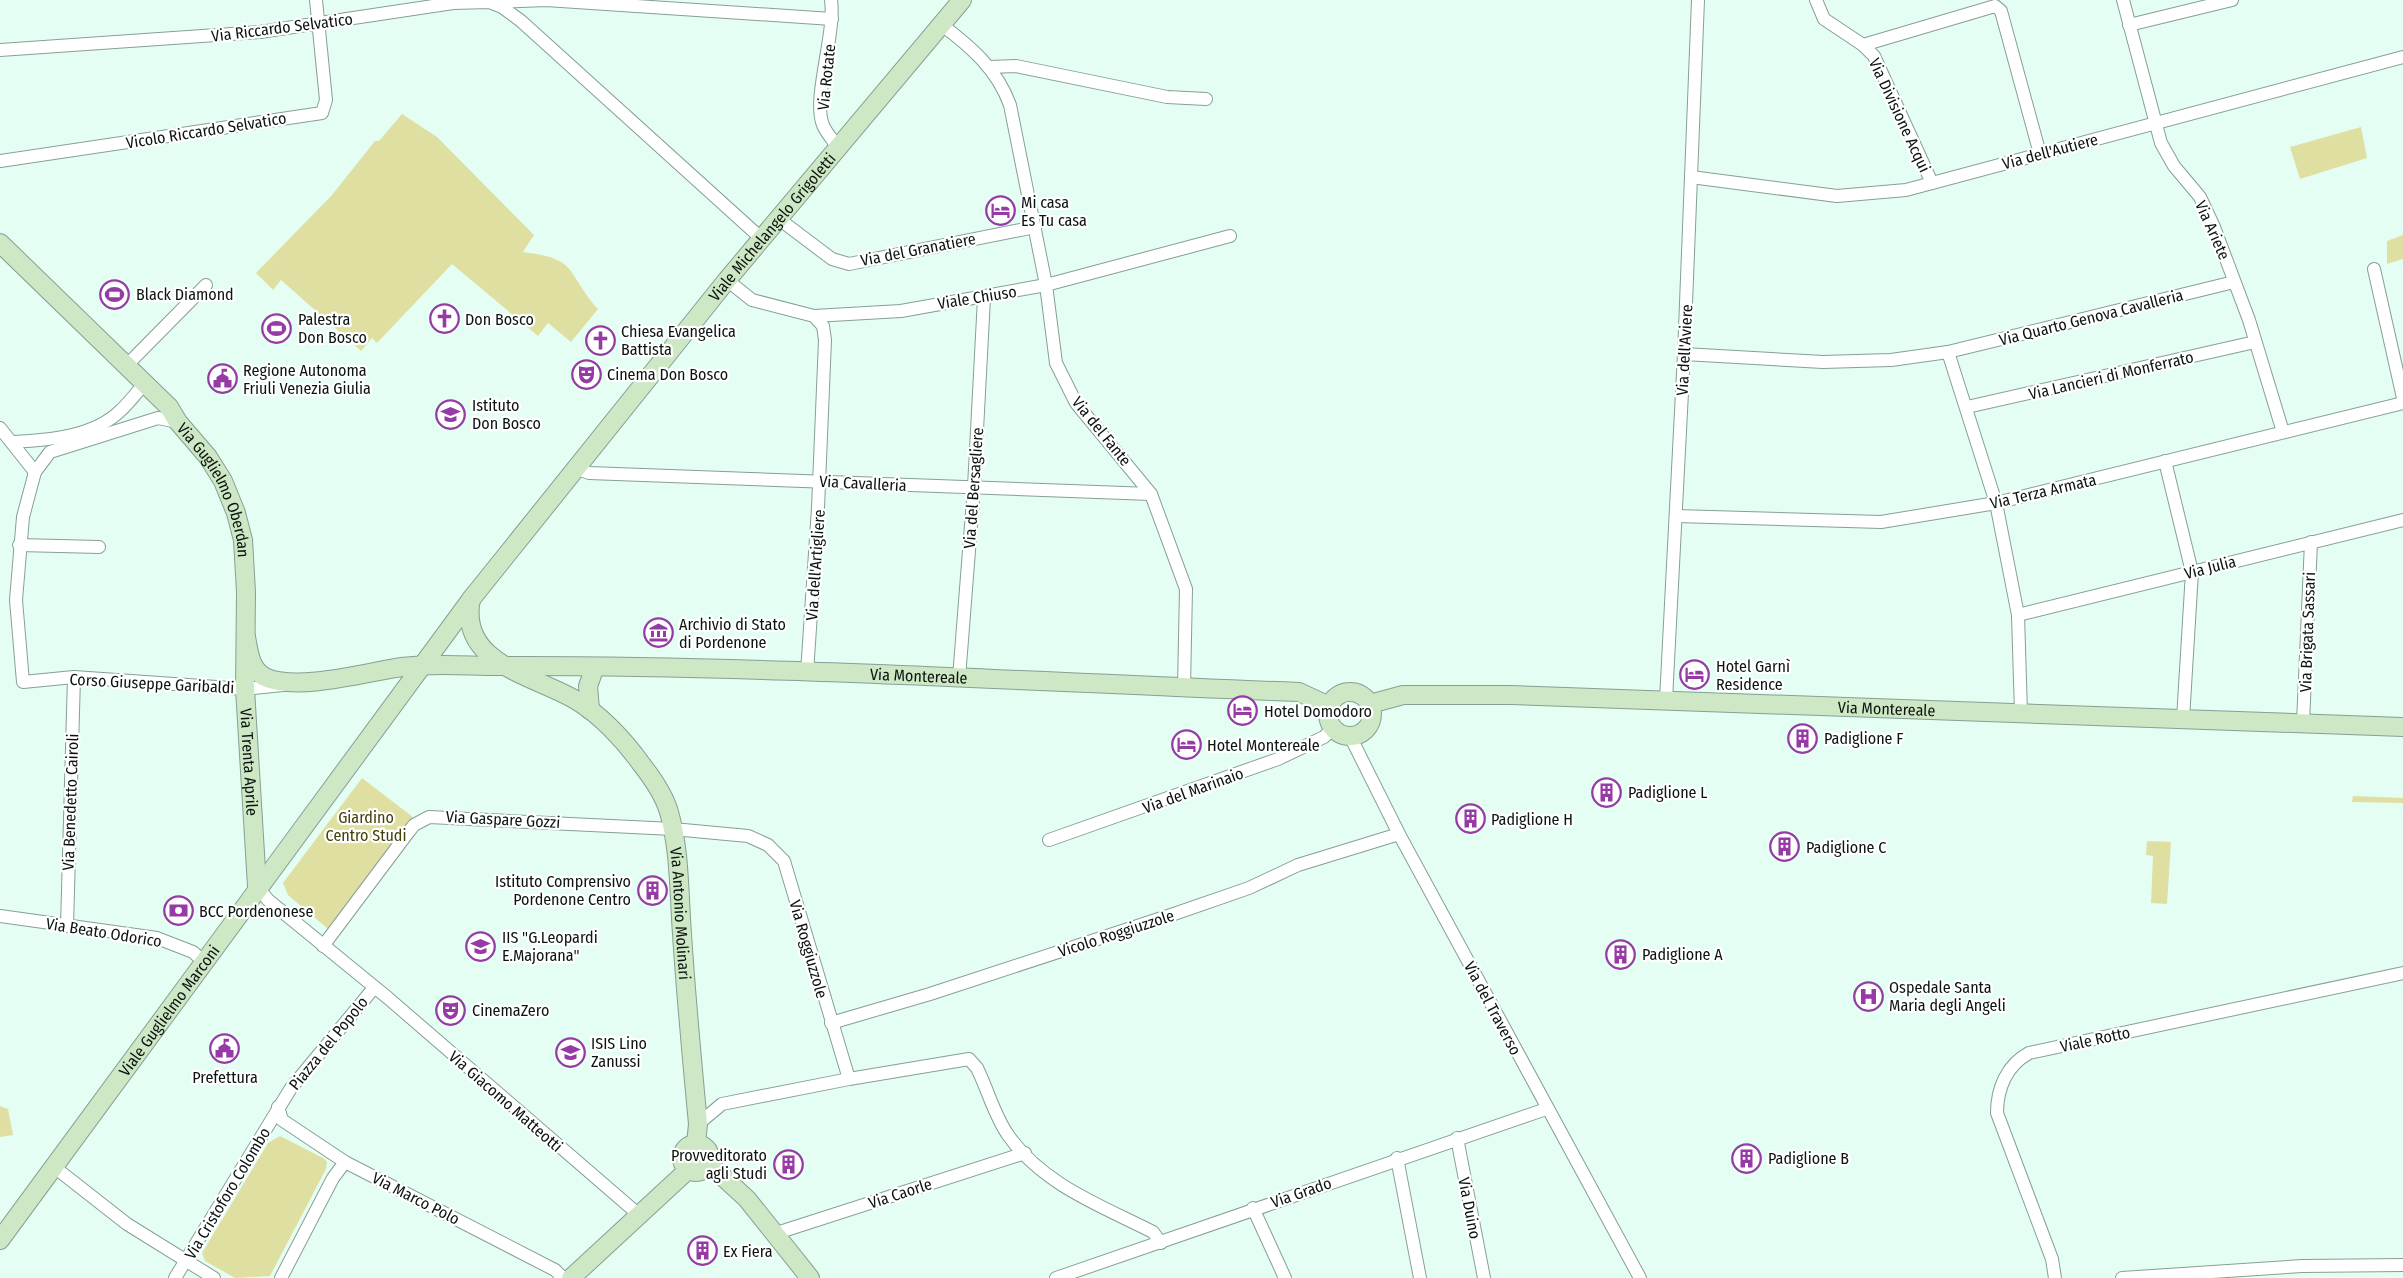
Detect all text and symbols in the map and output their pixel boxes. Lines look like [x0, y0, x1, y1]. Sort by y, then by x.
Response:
street label: Via Riccardo Selvatico [210, 9, 354, 46]
street label: Via Rotate [814, 43, 839, 111]
street label: Via Divisione Acqui [1865, 55, 1934, 175]
street label: Vicolo Riccardo Selvatico [125, 108, 288, 153]
street label: Via dell'Autiere [2000, 130, 2100, 173]
street label: Viale Michelangelo Grigoletti [705, 149, 840, 305]
place label: Mi casa Es Tu casa [1021, 193, 1087, 230]
hotel icon: Mi casa Es Tu casa [984, 195, 1016, 227]
street label: Via Ariete [2191, 198, 2234, 263]
street label: Via del Granatiere [859, 229, 977, 270]
sports icon: Black Diamond [99, 278, 131, 310]
street label: Viale Chiuso [936, 282, 1018, 313]
place label: Black Diamond [136, 285, 234, 304]
street label: Via Quarto Genova Cavalleria [1997, 285, 2185, 350]
church icon: Don Bosco [428, 303, 460, 335]
street label: Via dell'Aviere [1673, 304, 1696, 396]
place label: Palestra Don Bosco [298, 310, 367, 347]
place label: Don Bosco [465, 310, 534, 329]
sports icon: Palestra Don Bosco [261, 312, 293, 344]
place label: Chiesa Evangelica Battista [621, 322, 736, 359]
church icon: Chiesa Evangelica Battista [584, 324, 616, 356]
street label: Via Lancieri di Monferrato [2027, 347, 2195, 404]
theatre icon: Cinema Don Bosco [570, 358, 602, 390]
place label: Regione Autonoma Friuli Venezia Giulia [243, 361, 371, 398]
public building icon: Regione Autonoma Friuli Venezia Giulia [206, 363, 238, 395]
place label: Cinema Don Bosco [607, 365, 728, 384]
street label: Via del Fante [1068, 393, 1135, 470]
place label: Istituto Don Bosco [472, 396, 541, 433]
school or university icon: Istituto Don Bosco [435, 398, 467, 430]
street label: Via Guglielmo Oberdan [173, 419, 253, 558]
street label: Via del Bersagliere [960, 427, 987, 549]
street label: Via Terza Armata [1988, 470, 2098, 513]
street label: Via Cavalleria [819, 472, 907, 495]
street label: Via dell'Artigliere [802, 509, 829, 621]
street label: Via Julia [2182, 552, 2238, 583]
street label: Via Brigata Sassari [2296, 572, 2319, 693]
place label: Archivio di Stato di Pordenone [679, 615, 786, 652]
museum icon: Archivio di Stato di Pordenone [642, 617, 674, 649]
place label: Hotel Garnì Residence [1716, 657, 1790, 694]
hotel icon: Hotel Garnì Residence [1679, 659, 1711, 691]
street label: Via Montereale [870, 665, 968, 688]
street label: Corso Giuseppe Garibaldi [69, 670, 235, 697]
hotel icon: Hotel Domodoro [1227, 695, 1259, 727]
street label: Via Montereale [1837, 698, 1936, 720]
place label: Hotel Domodoro [1264, 702, 1372, 721]
street label: Via Trenta Aprile [236, 708, 262, 816]
building icon: Padiglione F [1787, 722, 1819, 754]
hotel icon: Hotel Montereale [1170, 729, 1202, 761]
place label: Padiglione F [1824, 729, 1903, 748]
street label: Via Benedetto Cairoli [59, 733, 82, 871]
place label: Hotel Montereale [1207, 736, 1320, 755]
street label: Via del Marinaio [1140, 763, 1246, 817]
building icon: Padiglione L [1591, 776, 1623, 808]
place label: Padiglione L [1628, 783, 1707, 802]
building icon: Padiglione H [1454, 803, 1486, 835]
street label: Via Gaspare Gozzi [445, 807, 561, 832]
park label: Giardino Centro Studi [326, 808, 406, 845]
place label: Padiglione H [1491, 810, 1573, 829]
building icon: Padiglione C [1769, 831, 1801, 863]
place label: Padiglione C [1806, 838, 1886, 857]
street label: Via Antonio Molinari [666, 846, 694, 981]
place label: Istituto Comprensivo Pordenone Centro [495, 872, 631, 909]
building icon: Istituto Comprensivo Pordenone Centro [636, 874, 668, 906]
bank icon: BCC Pordenonese [162, 895, 194, 927]
street label: Via Roggiuzzole [785, 898, 832, 1000]
place label: BCC Pordenonese [199, 902, 313, 921]
street label: Vicolo Roggiuzzole [1056, 906, 1177, 961]
street label: Via Beato Odorico [45, 914, 163, 951]
place label: IIS "G.Leopardi E.Majorana" [502, 928, 598, 965]
school or university icon: IIS "G.Leopardi E.Majorana" [465, 930, 497, 962]
building icon: Padiglione A [1605, 938, 1637, 970]
street label: Viale Guglielmo Marconi [115, 942, 224, 1080]
place label: Padiglione A [1642, 945, 1723, 964]
street label: Via del Traverso [1460, 958, 1525, 1058]
place label: Ospedale Santa Maria degli Angeli [1889, 978, 2006, 1015]
hospital icon: Ospedale Santa Maria degli Angeli [1852, 980, 1884, 1012]
street label: Piazza del Popolo [285, 993, 372, 1094]
theatre icon: CinemaZero [435, 994, 467, 1026]
place label: CinemaZero [472, 1001, 549, 1020]
street label: Viale Rotto [2058, 1023, 2132, 1056]
public building icon: Prefettura [209, 1033, 241, 1065]
place label: ISIS Lino Zanussi [591, 1034, 647, 1071]
school or university icon: ISIS Lino Zanussi [554, 1036, 586, 1068]
street label: Via Giacomo Matteotti [445, 1047, 566, 1156]
place label: Prefettura [192, 1068, 258, 1087]
street label: Via Cristoforo Colombo [181, 1124, 274, 1262]
building icon: Padiglione B [1731, 1142, 1763, 1174]
place label: Provveditorato agli Studi [671, 1146, 767, 1183]
building icon: Provveditorato agli Studi [772, 1148, 804, 1180]
place label: Padiglione B [1768, 1149, 1849, 1168]
street label: Via Marco Polo [369, 1168, 463, 1229]
street label: Via Grado [1268, 1173, 1334, 1212]
street label: Via Caorle [866, 1174, 934, 1213]
street label: Via Duino [1454, 1176, 1485, 1240]
building icon: Ex Fiera [686, 1235, 718, 1267]
place label: Ex Fiera [723, 1242, 773, 1261]

